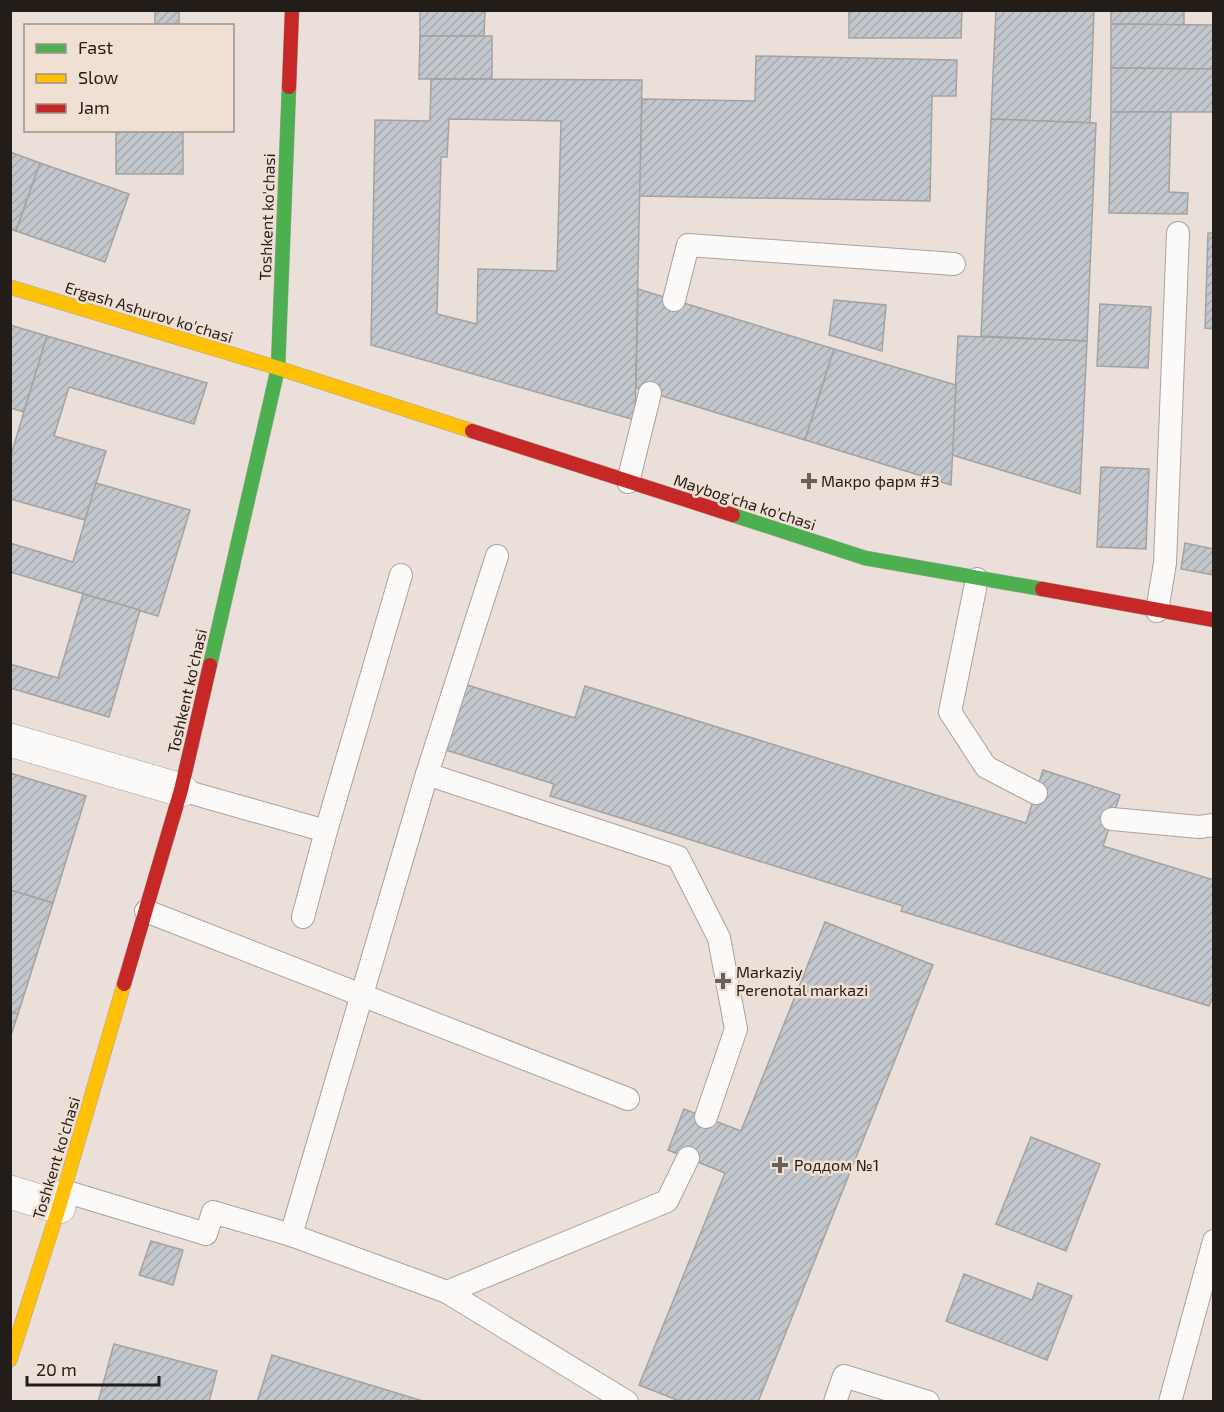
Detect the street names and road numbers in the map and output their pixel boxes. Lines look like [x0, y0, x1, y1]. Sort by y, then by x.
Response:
street label: Toshkent ko'chasi [255, 153, 278, 281]
street label: Ergash Ashurov ko'chasi [63, 277, 235, 346]
street label: Maybog'cha ko'chasi [671, 470, 819, 534]
street label: Toshkent ko'chasi [163, 627, 210, 755]
street label: Toshkent ko'chasi [28, 1094, 83, 1221]

